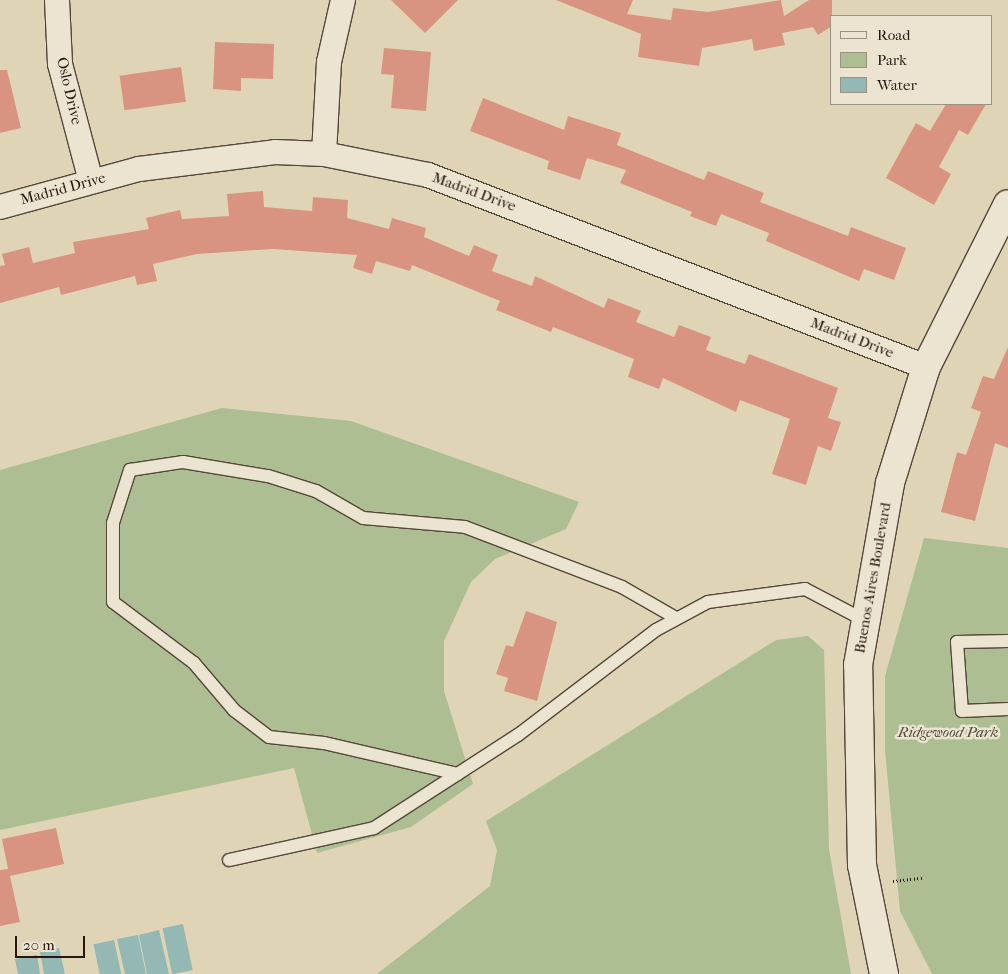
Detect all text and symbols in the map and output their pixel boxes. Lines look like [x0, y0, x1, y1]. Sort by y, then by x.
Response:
legend [830, 15, 993, 105]
text: Road [877, 26, 910, 44]
text: Park [877, 51, 907, 69]
street label: Oslo Drive [52, 55, 86, 127]
text: Water [877, 76, 917, 94]
street label: Madrid Drive [18, 169, 108, 209]
street label: Madrid Drive [430, 169, 518, 215]
street label: Madrid Drive [808, 314, 896, 362]
street label: Buenos Aires Boulevard [851, 501, 895, 655]
park label: Ridgewood Park [898, 724, 998, 742]
scale bar [18, 926, 88, 958]
text: 20 m [23, 936, 55, 954]

